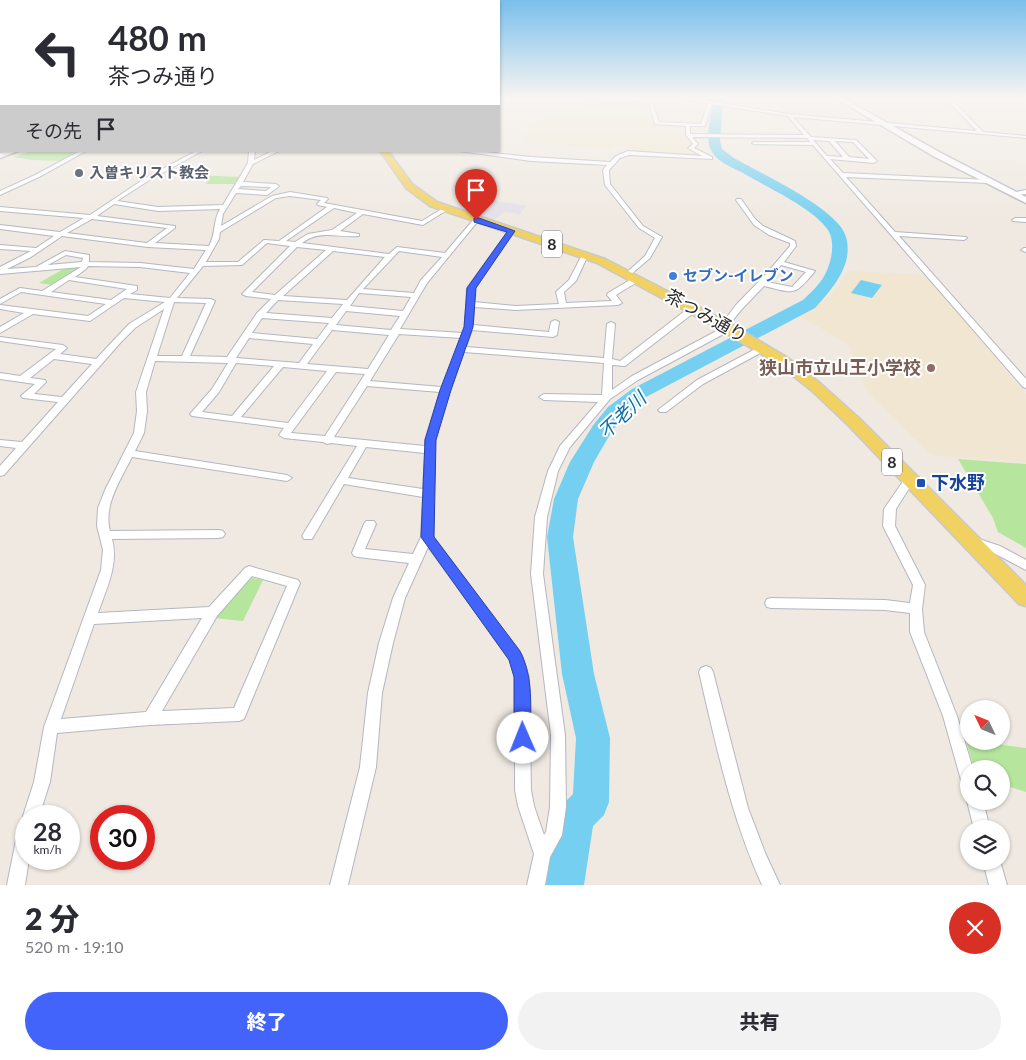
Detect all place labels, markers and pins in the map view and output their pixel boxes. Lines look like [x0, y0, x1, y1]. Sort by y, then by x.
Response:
place label: 入曽キリスト教会 [89, 163, 209, 181]
marker: 入曽キリスト教会 [73, 167, 85, 179]
pin [455, 169, 497, 220]
place label: セブン-イレブン [683, 266, 794, 284]
marker: セブン-イレブン [667, 270, 679, 282]
place label: 狭山市立山王小学校 [759, 356, 921, 378]
marker: 狭山市立山王小学校 [925, 362, 937, 374]
place label: 下水野 [931, 471, 985, 493]
marker: 下水野 [915, 477, 927, 489]

